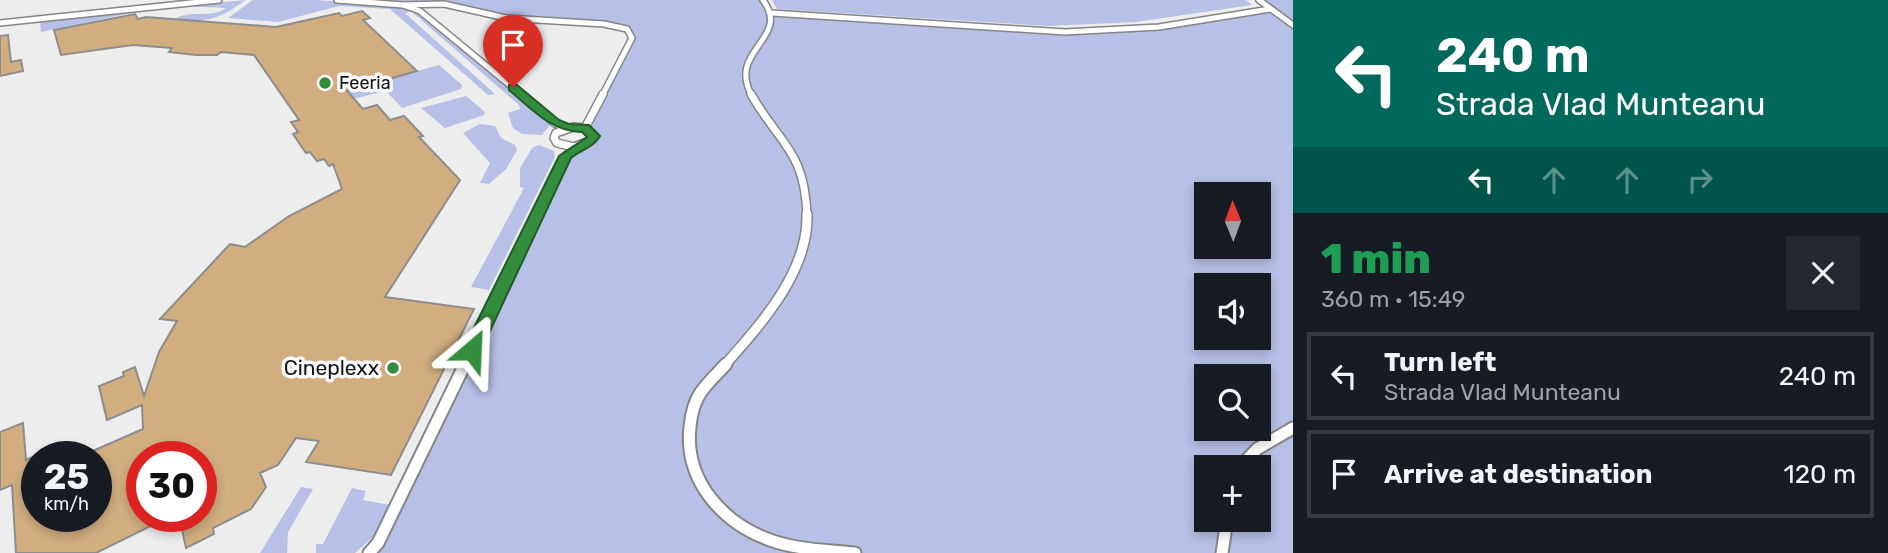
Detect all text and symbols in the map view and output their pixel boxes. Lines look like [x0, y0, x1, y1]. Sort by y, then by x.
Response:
pin [483, 15, 543, 87]
icon: arrive [494, 26, 532, 64]
text: 240 m [1436, 26, 1590, 84]
icon: left [1321, 28, 1412, 119]
place label: Feeria [339, 72, 391, 94]
marker: Feeria [317, 75, 333, 91]
text: Strada Vlad Munteanu [1436, 85, 1766, 123]
icon: left [1462, 161, 1500, 199]
icon: ahead [1535, 161, 1573, 199]
icon: ahead [1608, 161, 1646, 199]
icon: right [1681, 161, 1719, 199]
north arrow [1194, 182, 1270, 259]
map controls [1194, 182, 1271, 532]
text: 1 min [1321, 234, 1431, 284]
button: close [1786, 236, 1860, 310]
button: sound [1194, 273, 1271, 350]
text: 360 m · 15:49 [1321, 285, 1465, 313]
position arrow [435, 313, 509, 387]
text: Turn left [1384, 347, 1496, 378]
place label: Cineplexx [284, 355, 379, 380]
icon: left [1325, 357, 1363, 395]
marker: Cineplexx [385, 360, 401, 376]
text: 240 m [1779, 361, 1856, 392]
button: search [1194, 364, 1271, 441]
text: Strada Vlad Munteanu [1384, 378, 1621, 406]
speed limit sign: 30 [126, 441, 217, 532]
button: + [1194, 455, 1271, 532]
icon: arrive [1325, 455, 1363, 493]
text: 25 [44, 456, 89, 498]
text: Arrive at destination [1384, 459, 1652, 490]
text: 120 m [1784, 459, 1856, 490]
text: km/h [44, 493, 89, 515]

